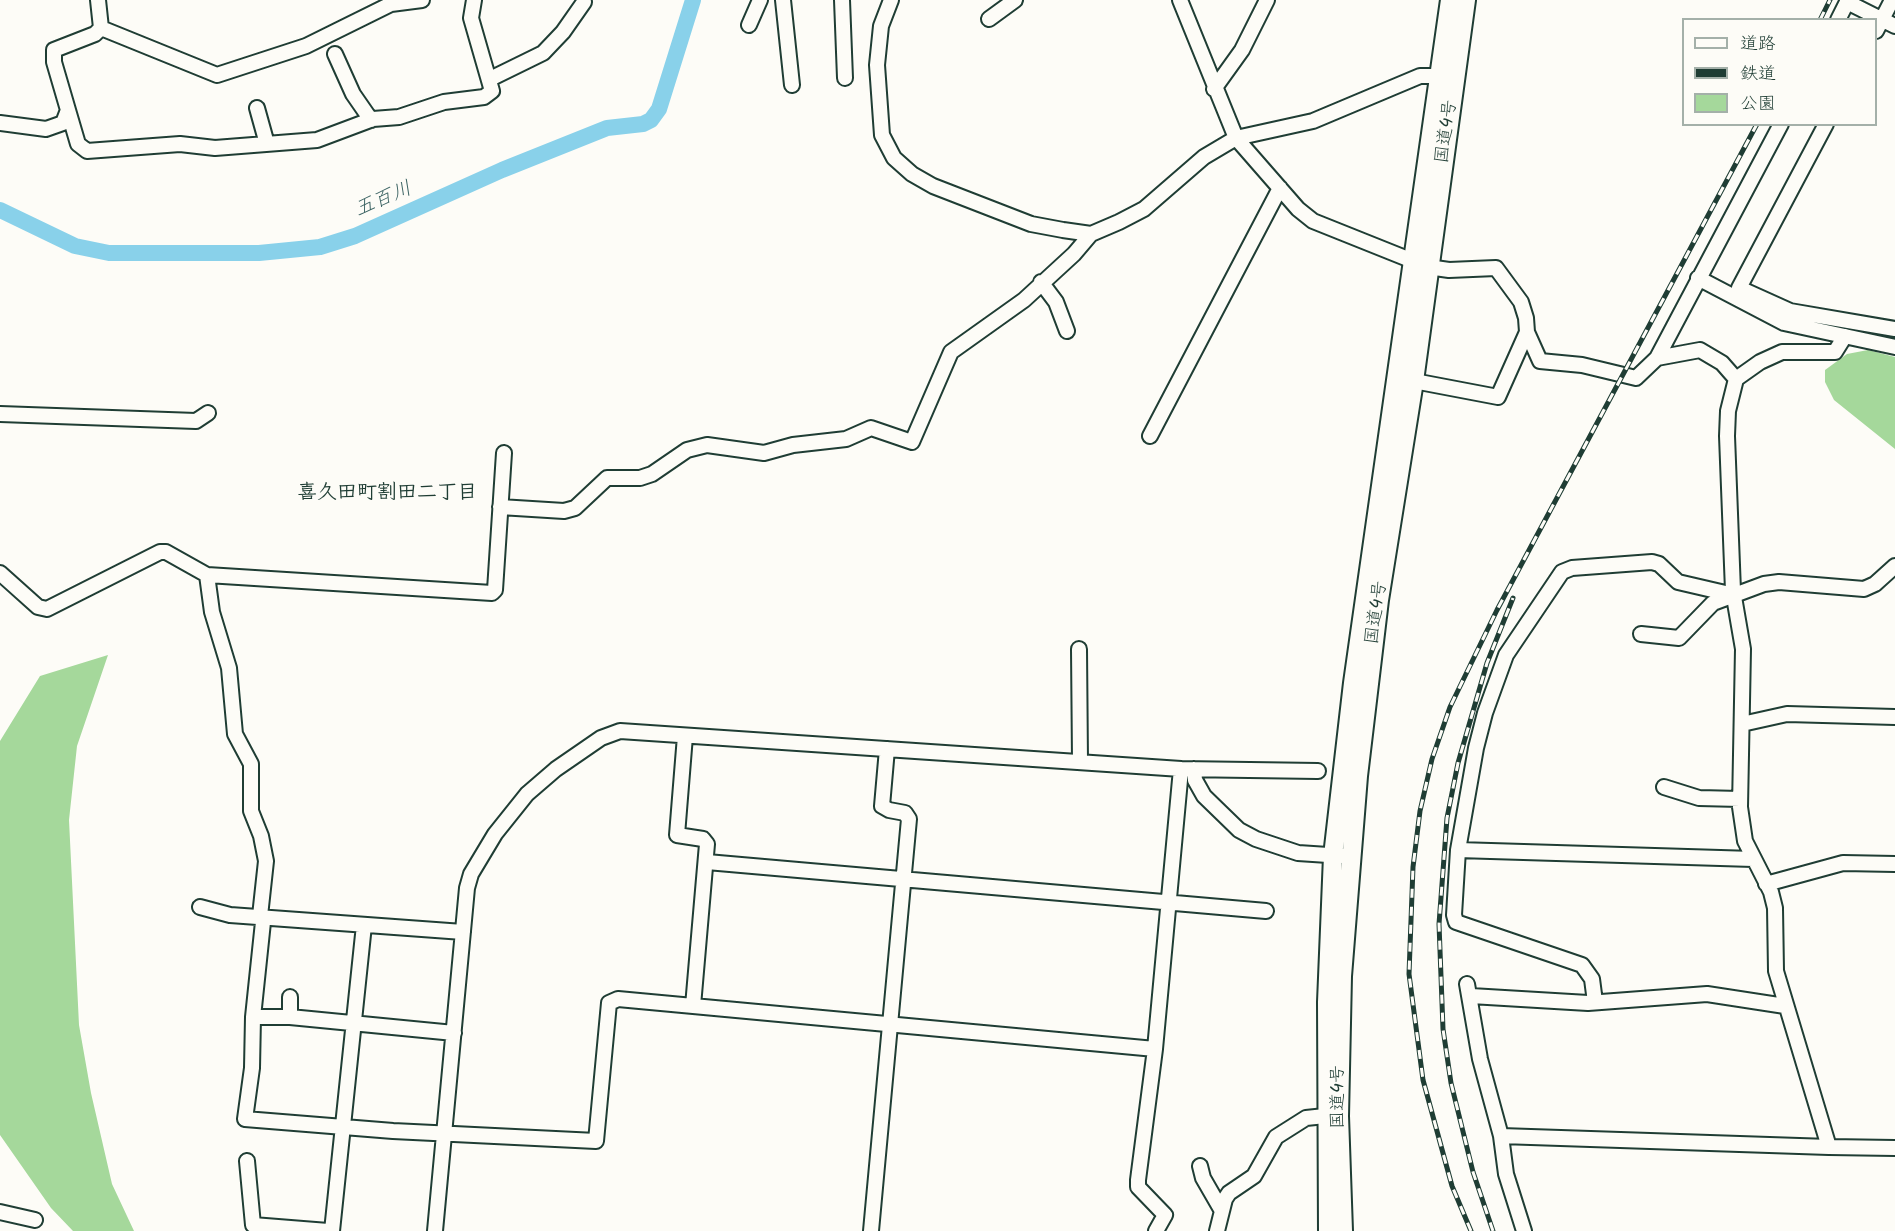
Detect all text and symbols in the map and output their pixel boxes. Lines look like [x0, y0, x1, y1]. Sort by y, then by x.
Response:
legend [1682, 18, 1877, 126]
text: 道路 [1740, 30, 1776, 59]
text: 鉄道 [1740, 60, 1776, 89]
text: 公園 [1740, 90, 1776, 119]
street label: 国道4号 [1433, 99, 1463, 165]
water label: 五百川 [352, 178, 416, 224]
district label: 喜久田町割田二丁目 [297, 483, 477, 507]
street label: 国道4号 [1363, 580, 1393, 646]
street label: 国道4号 [1329, 1065, 1351, 1129]

